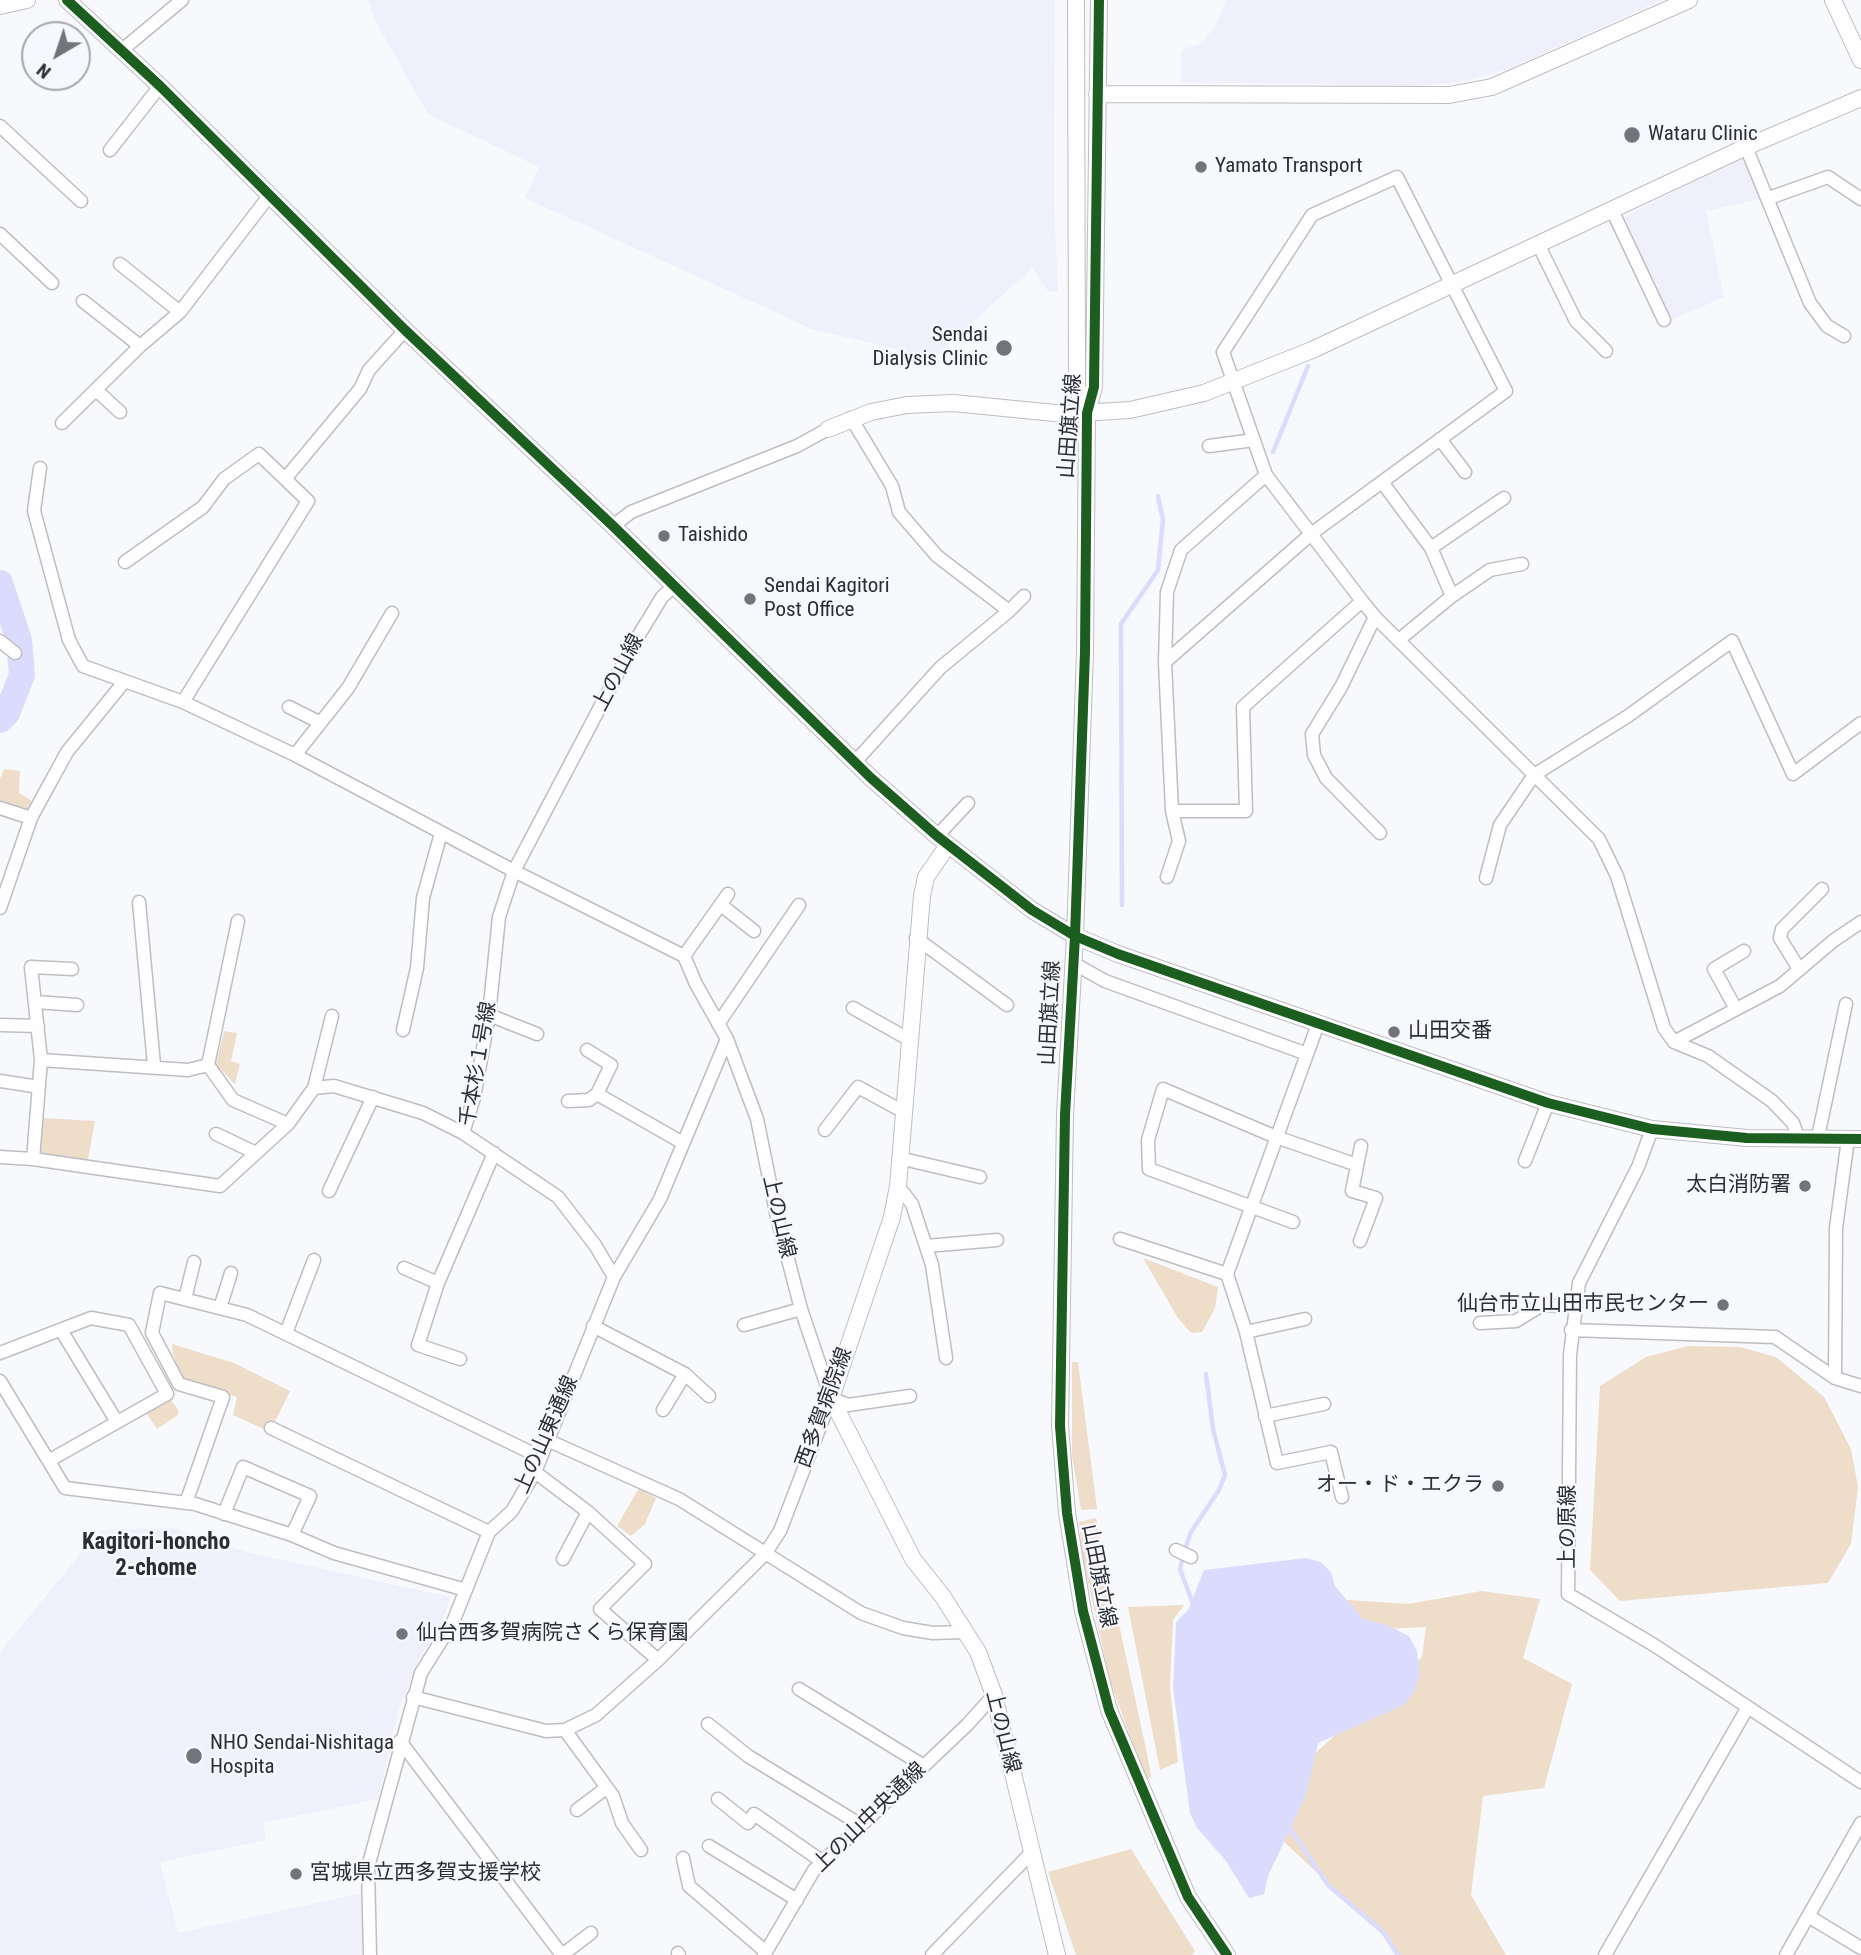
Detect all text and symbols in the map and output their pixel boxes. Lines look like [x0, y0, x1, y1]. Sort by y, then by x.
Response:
north arrow [21, 21, 91, 91]
text: N [32, 59, 55, 84]
place label: Wataru Clinic [1648, 122, 1758, 148]
marker: Wataru Clinic [1622, 125, 1642, 145]
place label: Yamato Transport [1215, 154, 1363, 180]
marker: Yamato Transport [1193, 159, 1209, 175]
place label: Sendai Dialysis Clinic [873, 323, 988, 373]
marker: Sendai Dialysis Clinic [994, 338, 1014, 358]
street label: 山田旗立線 [1055, 373, 1087, 479]
place label: Taishido [678, 523, 748, 549]
marker: Taishido [656, 528, 672, 544]
place label: Sendai Kagitori Post Office [764, 574, 889, 624]
marker: Sendai Kagitori Post Office [742, 591, 758, 607]
street label: 上の山線 [588, 630, 650, 716]
street label: 山田旗立線 [1036, 960, 1066, 1066]
street label: 千本杉１号線 [456, 1000, 502, 1128]
place label: 山田交番 [1408, 1019, 1492, 1045]
marker: 山田交番 [1386, 1024, 1402, 1040]
street label: 上の山線 [756, 1173, 800, 1261]
place label: 太白消防署 [1686, 1173, 1791, 1199]
marker: 太白消防署 [1797, 1178, 1813, 1194]
place label: 仙台市立山田市民センター [1457, 1292, 1709, 1318]
marker: 仙台市立山田市民センター [1715, 1297, 1731, 1313]
street label: 西多賀病院線 [792, 1344, 858, 1472]
street label: 上の山東通線 [510, 1372, 584, 1498]
place label: オー・ド・エクラ [1316, 1473, 1484, 1499]
marker: オー・ド・エクラ [1490, 1478, 1506, 1494]
street label: 上の原線 [1556, 1485, 1582, 1569]
street label: 山田旗立線 [1076, 1522, 1120, 1630]
district label: Kagitori-honcho 2-chome [82, 1529, 230, 1583]
place label: 仙台西多賀病院さくら保育園 [416, 1621, 689, 1647]
marker: 仙台西多賀病院さくら保育園 [394, 1626, 410, 1642]
street label: 上の山線 [980, 1688, 1024, 1776]
place label: NHO Sendai-Nishitaga Hospita [210, 1731, 394, 1781]
marker: NHO Sendai-Nishitaga Hospita [184, 1746, 204, 1766]
street label: 上の山中央通線 [808, 1758, 932, 1878]
place label: 宮城県立西多賀支援学校 [310, 1861, 541, 1887]
marker: 宮城県立西多賀支援学校 [288, 1866, 304, 1882]

